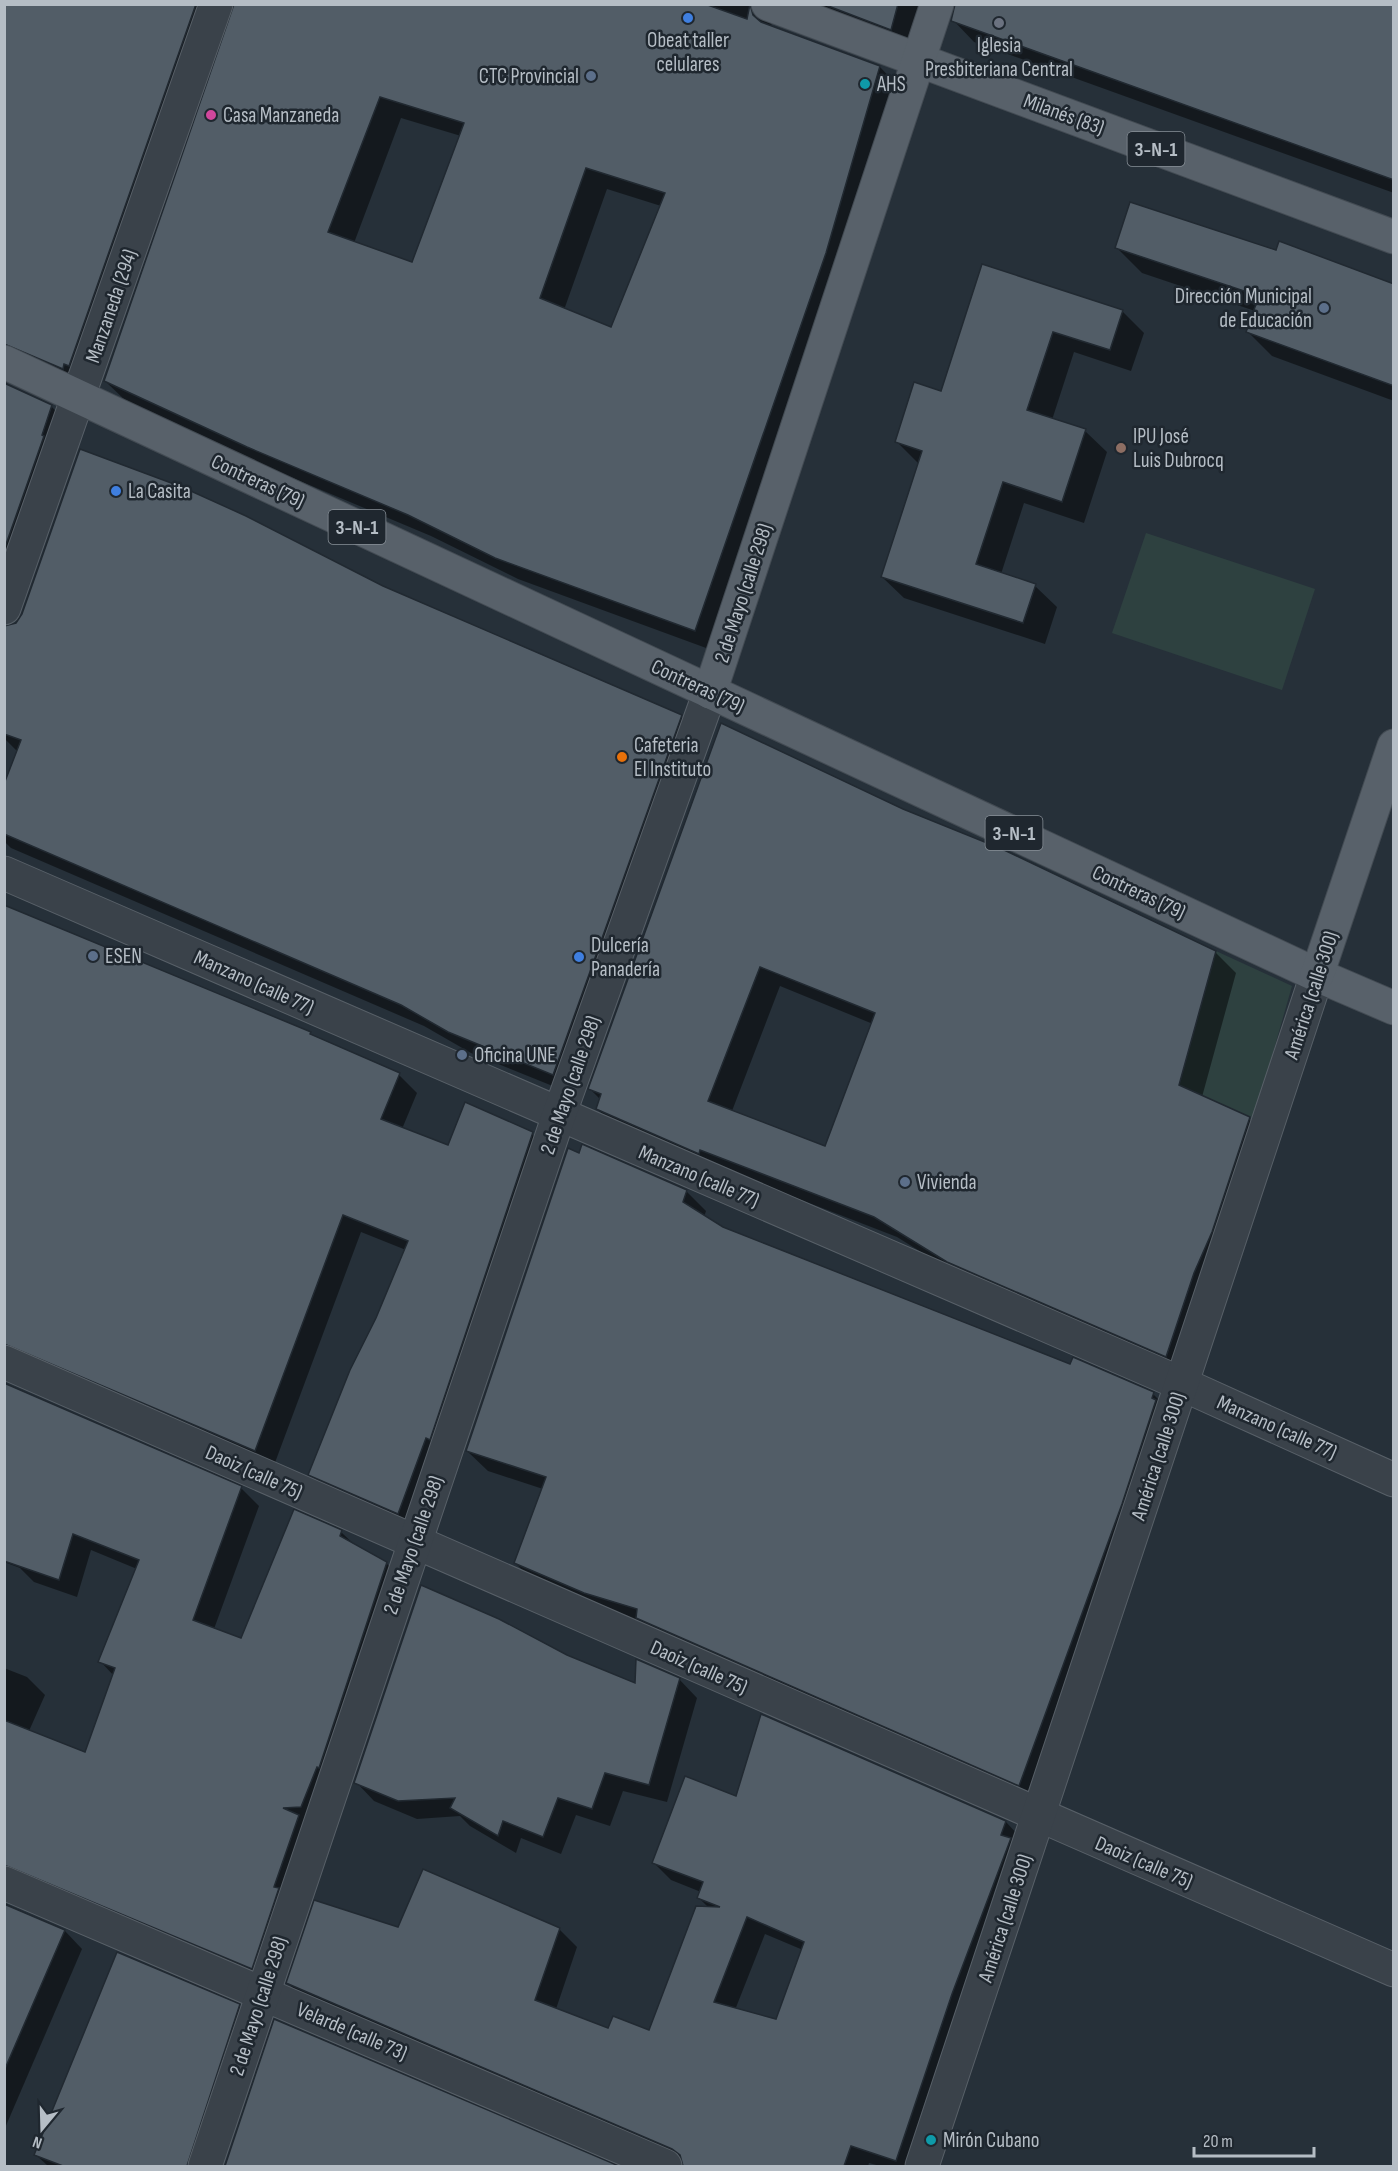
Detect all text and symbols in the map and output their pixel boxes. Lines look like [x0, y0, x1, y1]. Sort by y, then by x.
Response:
marker: Obeat taller celulares [681, 11, 695, 25]
marker: Iglesia Presbiteriana Central [992, 16, 1006, 30]
place label: Obeat taller celulares [647, 28, 729, 77]
place label: Iglesia Presbiteriana Central [925, 33, 1073, 82]
place label: CTC Provincial [479, 64, 579, 89]
marker: CTC Provincial [584, 69, 598, 83]
place label: AHS [876, 72, 906, 97]
marker: AHS [858, 77, 872, 91]
street label: Milanés (83) [1020, 88, 1107, 141]
place label: Casa Manzaneda [223, 103, 339, 128]
marker: Casa Manzaneda [204, 108, 218, 122]
road number: 3-N-1 [1128, 132, 1184, 166]
street label: Manzaneda (294) [80, 246, 143, 366]
place label: Dirección Municipal de Educación [1175, 284, 1312, 333]
marker: Dirección Municipal de Educación [1317, 301, 1331, 315]
place label: IPU José Luis Dubrocq [1133, 424, 1224, 473]
marker: IPU José Luis Dubrocq [1114, 441, 1128, 455]
street label: Contreras (79) [207, 449, 308, 514]
place label: La Casita [128, 479, 191, 504]
marker: La Casita [109, 484, 123, 498]
road number: 3-N-1 [328, 510, 386, 544]
street label: 2 de Mayo (calle 298) [709, 520, 778, 666]
street label: Contreras (79) [647, 654, 748, 719]
place label: Cafeteria El Instituto [634, 733, 711, 782]
marker: Cafeteria El Instituto [615, 750, 629, 764]
road number: 3-N-1 [986, 816, 1042, 850]
street label: Contreras (79) [1088, 860, 1189, 925]
street label: América (calle 300) [1279, 928, 1344, 1063]
place label: Dulcería Panadería [591, 933, 660, 982]
place label: ESEN [105, 944, 142, 969]
street label: Manzano (calle 77) [190, 945, 318, 1020]
marker: ESEN [86, 949, 100, 963]
marker: Dulcería Panadería [572, 950, 586, 964]
street label: 2 de Mayo (calle 298) [535, 1013, 606, 1158]
place label: Oficina UNE [474, 1043, 556, 1068]
marker: Oficina UNE [455, 1048, 469, 1062]
street label: Manzano (calle 77) [635, 1140, 763, 1213]
place label: Vivienda [917, 1170, 977, 1195]
marker: Vivienda [898, 1175, 912, 1189]
street label: América (calle 300) [1126, 1389, 1191, 1524]
street label: Manzano (calle 77) [1213, 1390, 1341, 1465]
street label: Daoiz (calle 75) [201, 1440, 306, 1505]
street label: 2 de Mayo (calle 298) [378, 1473, 449, 1618]
street label: Daoiz (calle 75) [646, 1635, 751, 1700]
street label: Daoiz (calle 75) [1091, 1831, 1196, 1894]
street label: América (calle 300) [973, 1851, 1038, 1986]
street label: 2 de Mayo (calle 298) [224, 1933, 293, 2079]
street label: Velarde (calle 73) [293, 1997, 411, 2066]
north arrow [12, 2099, 72, 2159]
scale bar [1194, 2120, 1314, 2158]
place label: Mirón Cubano [943, 2128, 1039, 2153]
text: N [30, 2131, 45, 2152]
text: 20 m [1203, 2131, 1233, 2152]
marker: Mirón Cubano [924, 2133, 938, 2147]

